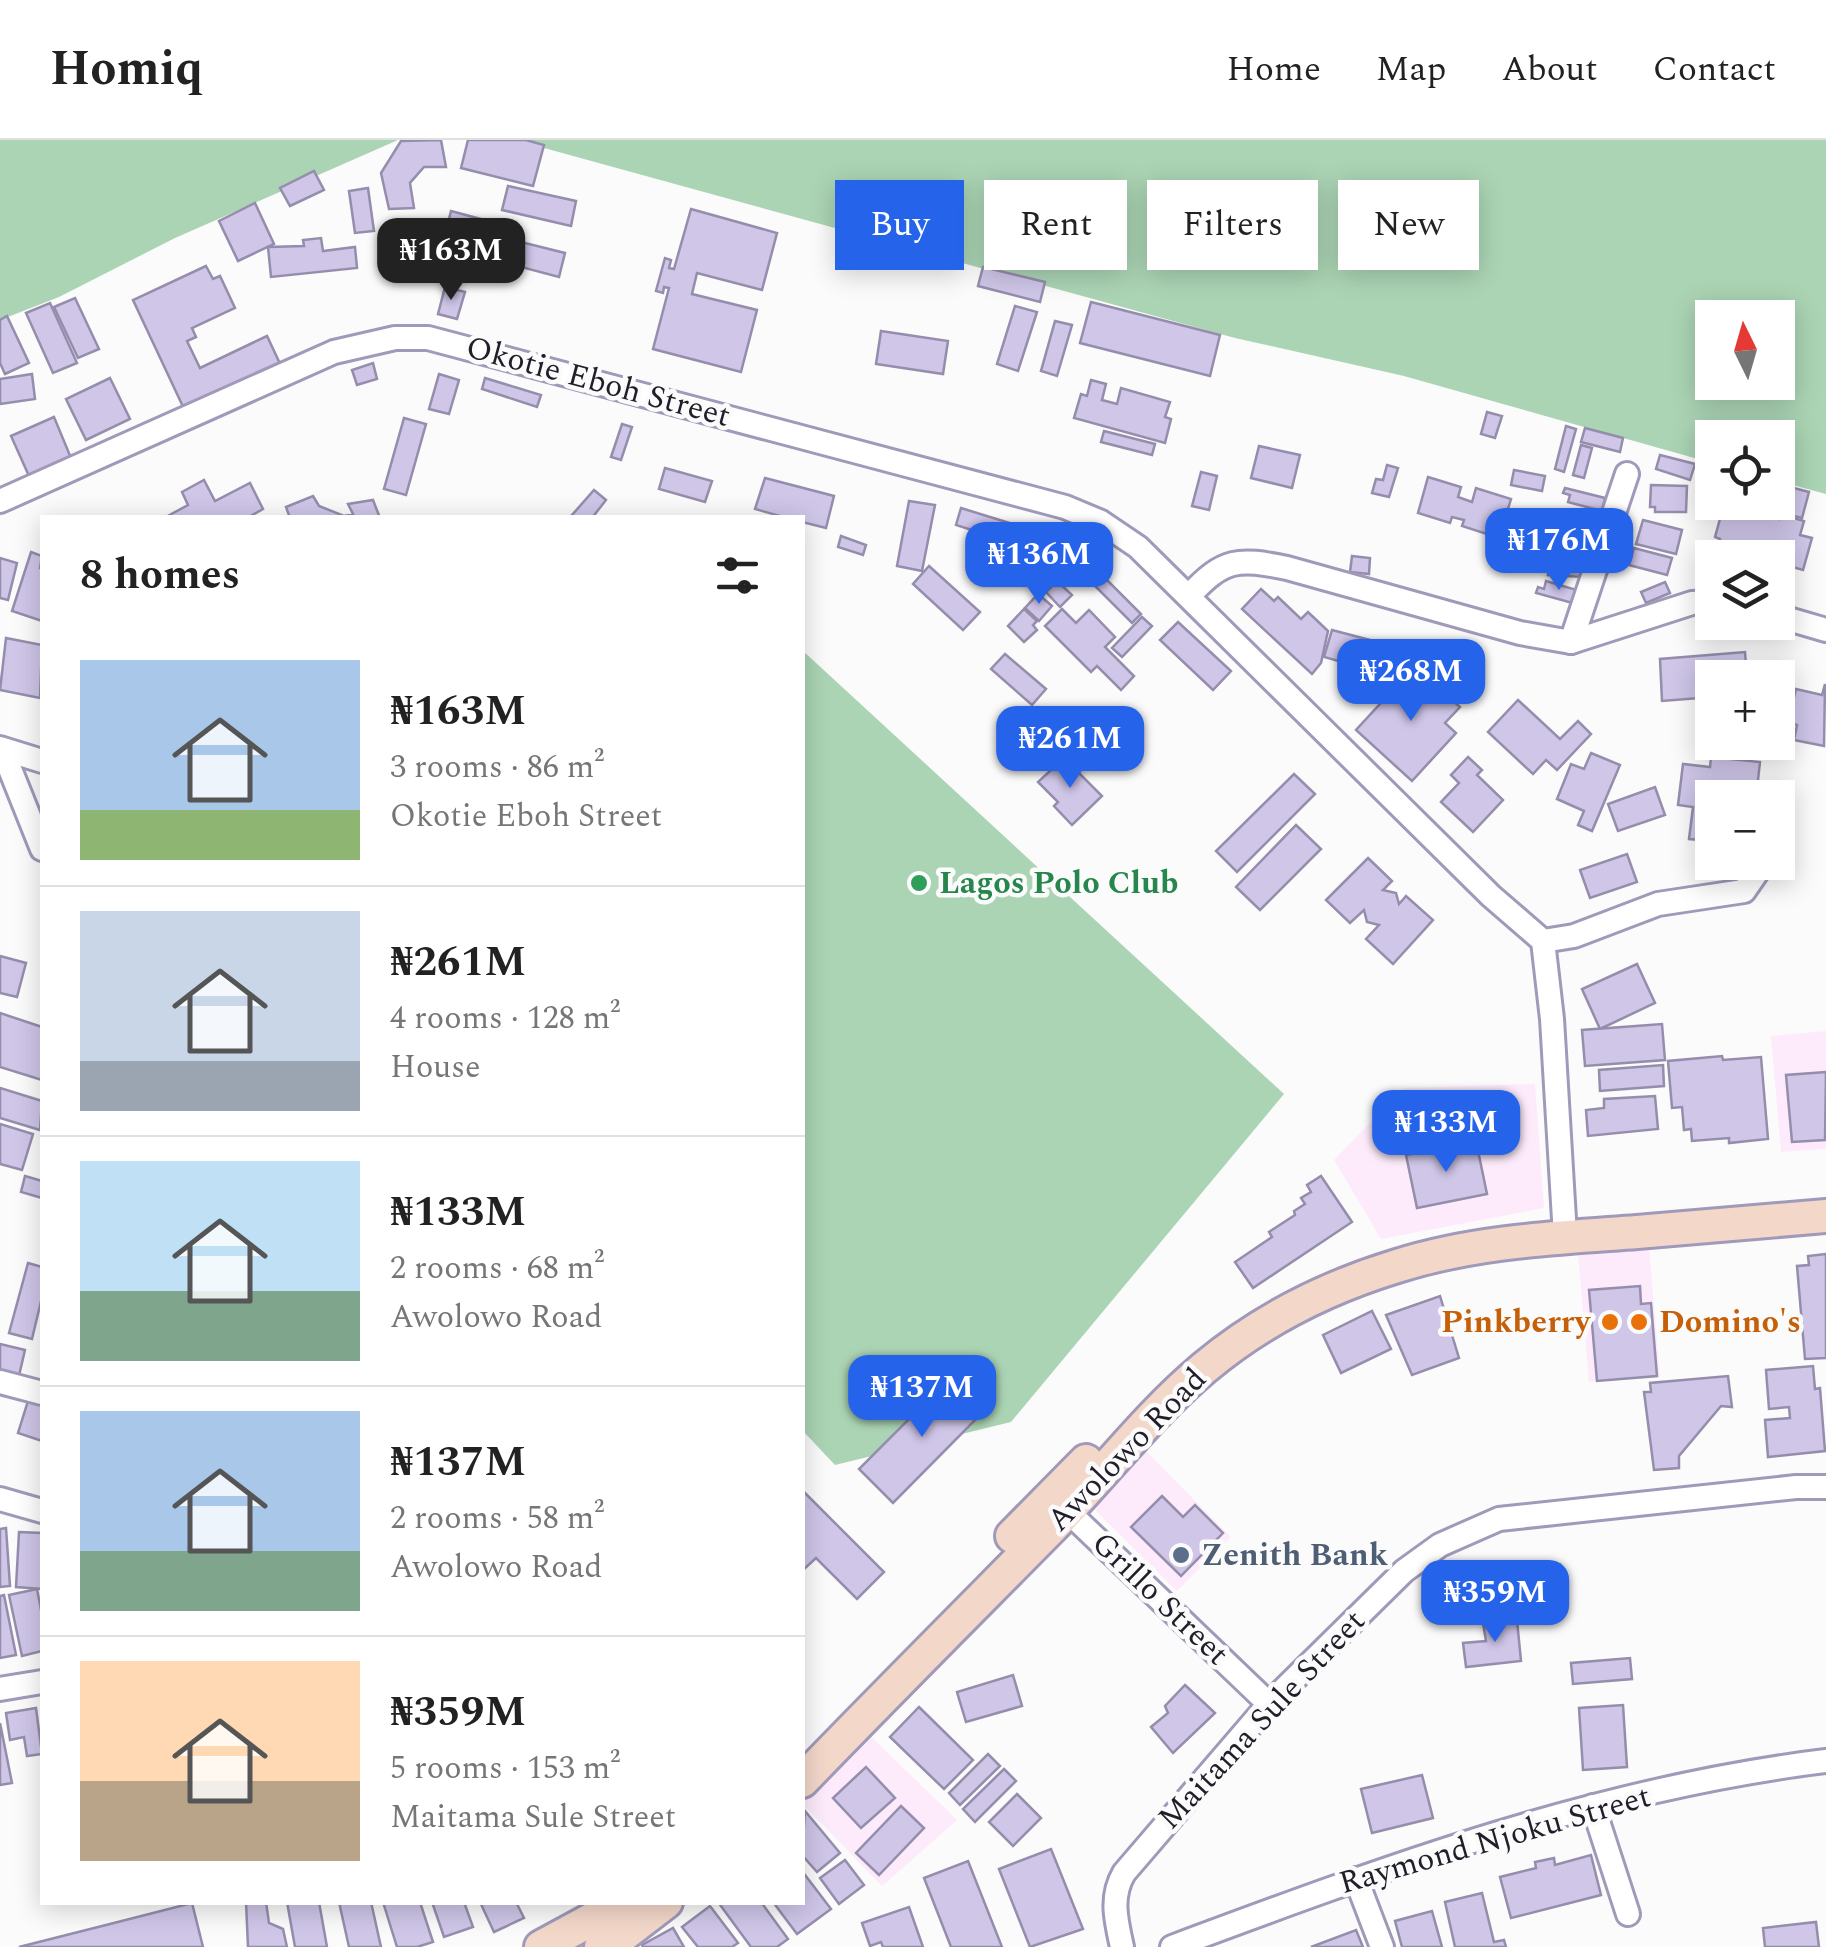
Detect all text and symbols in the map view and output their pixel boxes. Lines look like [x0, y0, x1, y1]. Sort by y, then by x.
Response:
text: Homiq [50, 33, 203, 106]
text: Home [1227, 43, 1321, 96]
text: Map [1376, 43, 1446, 96]
text: About [1501, 43, 1598, 96]
text: Contact [1653, 43, 1776, 96]
chip: Buy [835, 180, 964, 270]
chip: Rent [984, 180, 1127, 270]
chip: Filters [1147, 180, 1318, 270]
chip: New [1338, 180, 1479, 270]
pin: ₦163M [381, 218, 521, 303]
text: ₦163M [399, 226, 503, 275]
north arrow [1695, 300, 1795, 400]
map controls [1695, 300, 1795, 880]
street label: Okotie Eboh Street [460, 323, 736, 441]
button: locate [1695, 420, 1795, 520]
pin: ₦176M [1489, 508, 1629, 593]
text: ₦176M [1507, 516, 1611, 565]
pin: ₦136M [969, 522, 1109, 607]
text: ₦136M [987, 530, 1091, 579]
button: layers [1695, 540, 1795, 640]
text: 8 homes [80, 544, 240, 607]
icon: filters [710, 548, 765, 603]
pin: ₦268M [1341, 639, 1481, 724]
text: ₦268M [1359, 647, 1463, 696]
button: + [1695, 660, 1795, 760]
text: ₦163M [390, 680, 526, 743]
icon: home [160, 700, 280, 820]
pin: ₦261M [1000, 706, 1140, 791]
text: ₦261M [1018, 714, 1122, 763]
text: 3 rooms · 86 m² [390, 743, 604, 792]
button: − [1695, 780, 1795, 880]
text: Okotie Eboh Street [390, 792, 662, 841]
place label: Lagos Polo Club [939, 859, 1178, 908]
marker: Lagos Polo Club [908, 872, 930, 894]
text: ₦261M [390, 931, 526, 994]
icon: home [160, 951, 280, 1071]
text: 4 rooms · 128 m² [390, 994, 620, 1043]
text: House [390, 1043, 480, 1092]
pin: ₦133M [1376, 1090, 1516, 1175]
text: ₦133M [1394, 1098, 1498, 1147]
text: ₦133M [390, 1181, 526, 1244]
icon: home [160, 1201, 280, 1321]
text: 2 rooms · 68 m² [390, 1244, 604, 1293]
text: Awolowo Road [390, 1293, 602, 1342]
place label: Pinkberry [1441, 1298, 1592, 1347]
place label: Domino's [1659, 1298, 1801, 1347]
marker: Pinkberry [1599, 1311, 1621, 1333]
marker: Domino's [1628, 1311, 1650, 1333]
pin: ₦137M [852, 1355, 992, 1440]
street label: Awolowo Road [1036, 1357, 1218, 1543]
text: ₦137M [870, 1363, 974, 1412]
text: ₦137M [390, 1431, 526, 1494]
icon: home [160, 1451, 280, 1571]
text: 2 rooms · 58 m² [390, 1494, 604, 1543]
street label: Grillo Street [1080, 1520, 1240, 1678]
place label: Zenith Bank [1201, 1531, 1389, 1580]
text: Awolowo Road [390, 1543, 602, 1592]
marker: Zenith Bank [1170, 1544, 1192, 1566]
pin: ₦359M [1425, 1560, 1565, 1645]
text: ₦359M [1443, 1568, 1547, 1617]
street label: Maitama Sule Street [1147, 1599, 1377, 1841]
text: ₦359M [390, 1681, 526, 1744]
icon: home [160, 1701, 280, 1821]
text: 5 rooms · 153 m² [390, 1744, 620, 1793]
street label: Raymond Njoku Street [1333, 1772, 1657, 1908]
text: Maitama Sule Street [390, 1793, 676, 1842]

